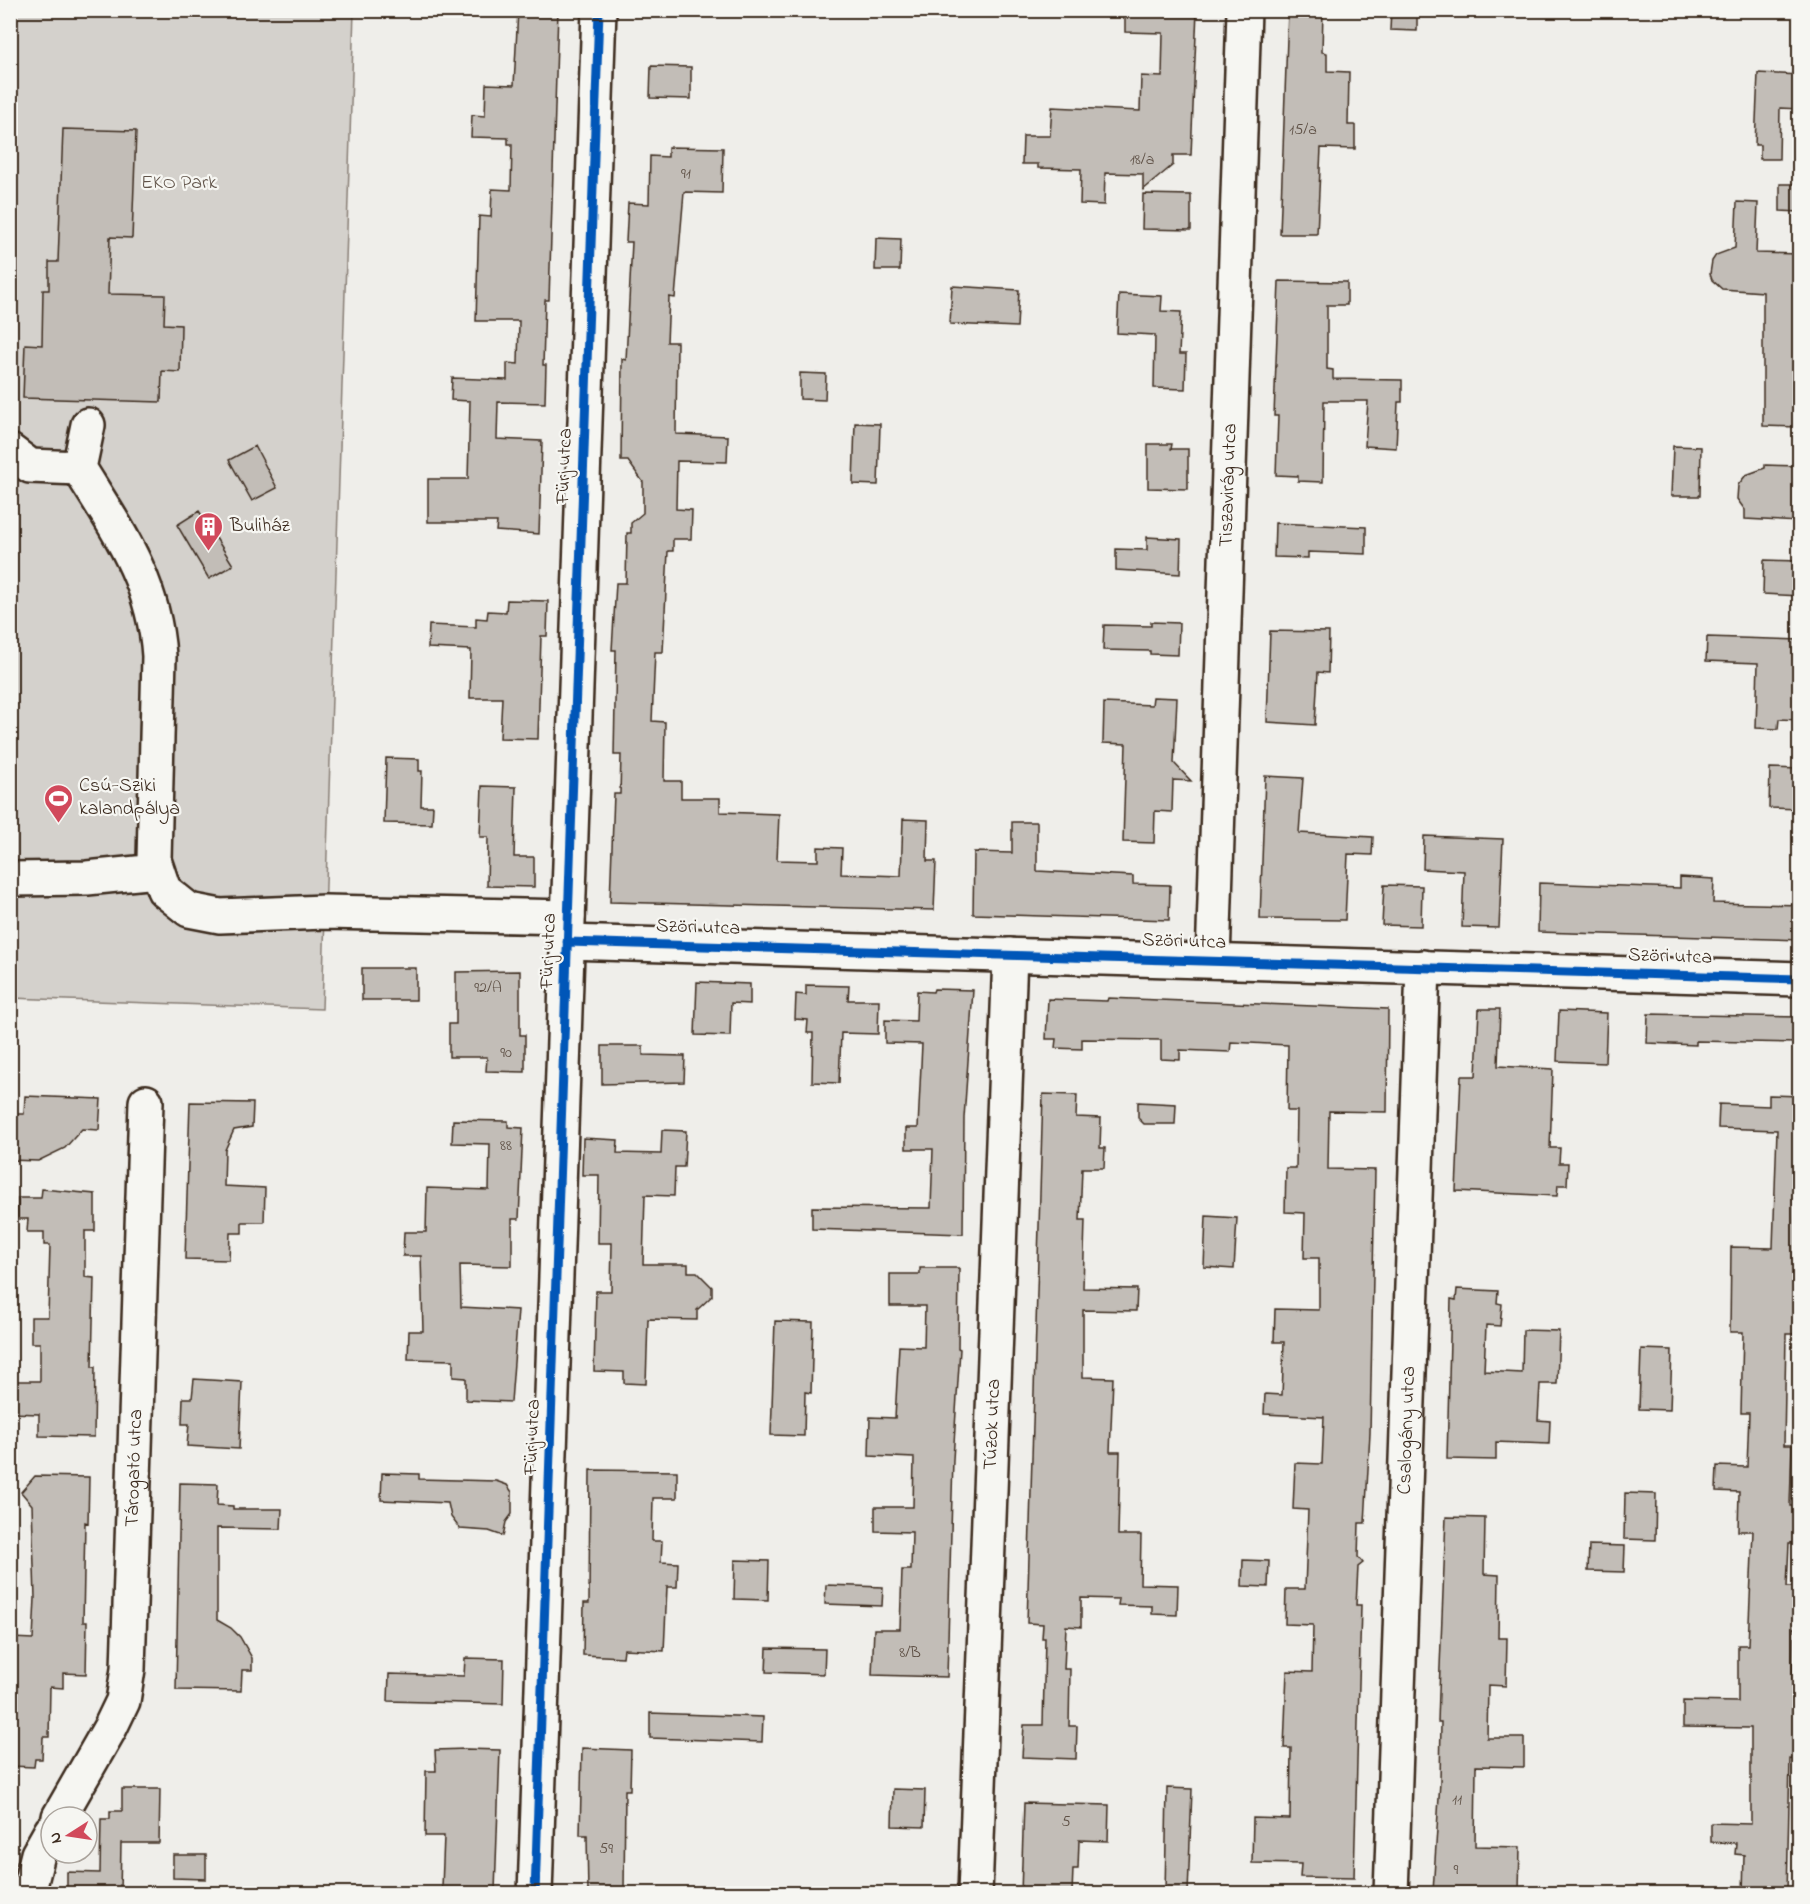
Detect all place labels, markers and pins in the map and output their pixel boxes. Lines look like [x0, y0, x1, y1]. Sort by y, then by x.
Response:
building icon: Buliház [193, 510, 225, 552]
place label: Buliház [229, 512, 290, 541]
place label: Csú-Sziki kalandpálya [79, 772, 180, 824]
sports icon: Csú-Sziki kalandpálya [42, 782, 74, 824]

